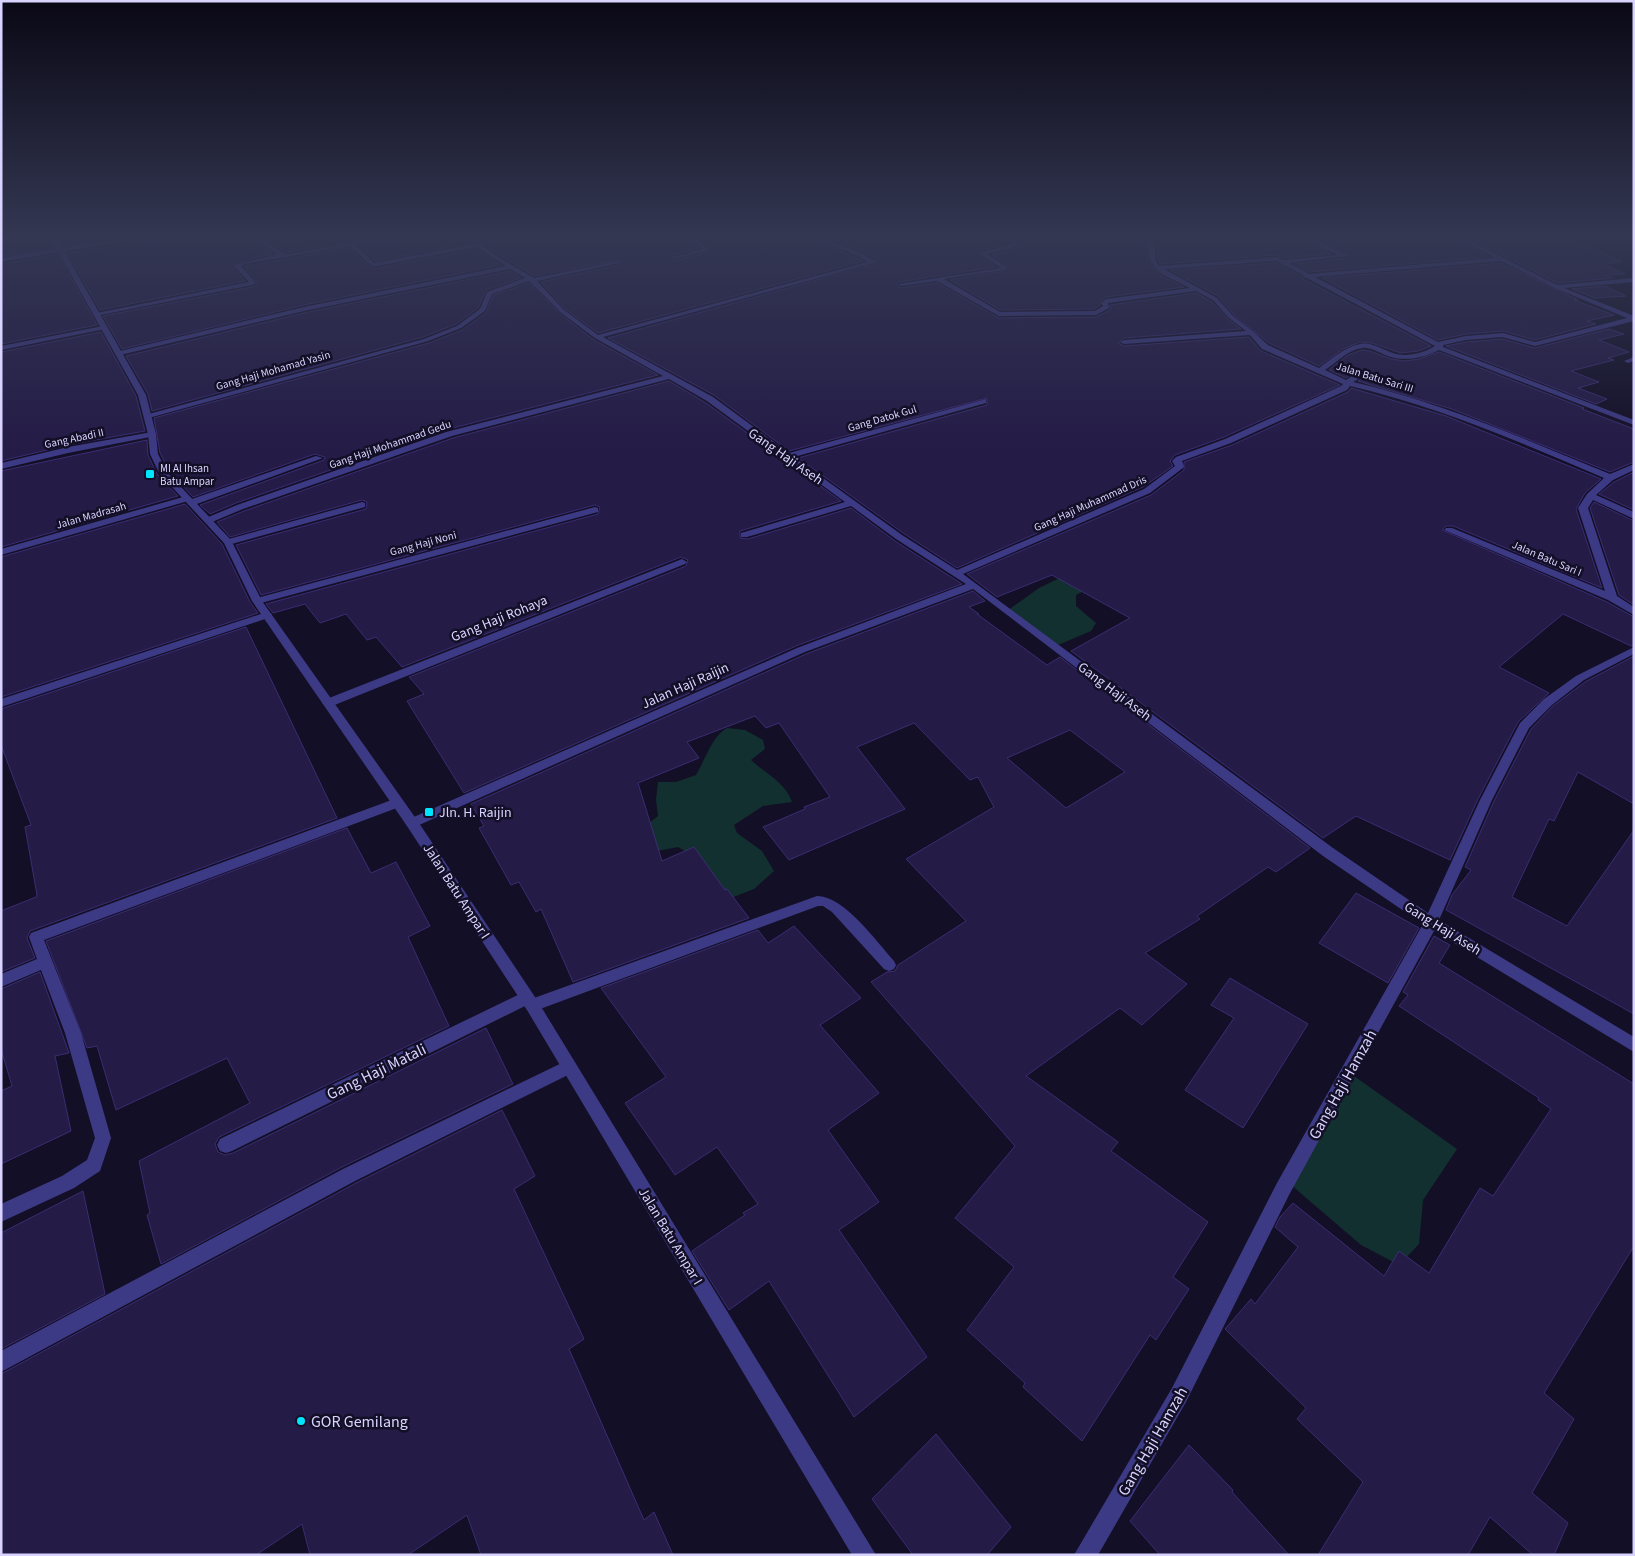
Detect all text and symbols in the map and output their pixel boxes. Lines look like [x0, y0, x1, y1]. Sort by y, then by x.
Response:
street label: Gang Haji Mohamad Yasin [214, 347, 332, 394]
street label: Jalan Batu Sari III [1334, 359, 1415, 396]
street label: Gang Datok Gul [846, 401, 919, 435]
street label: Gang Haji Mohammad Gedu [327, 416, 453, 472]
street label: Gang Haji Aseh [744, 424, 827, 490]
street label: Gang Abadi II [43, 425, 105, 452]
place label: MI Al Ihsan Batu Ampar [160, 461, 214, 489]
marker: MI Al Ihsan Batu Ampar [144, 468, 156, 480]
street label: Gang Haji Muhammad Dris [1031, 472, 1149, 535]
street label: Jalan Madrasah [54, 498, 128, 533]
street label: Gang Haji Noni [388, 527, 458, 560]
street label: Jalan Batu Sari I [1510, 537, 1584, 580]
street label: Gang Haji Rohaya [448, 590, 551, 647]
street label: Gang Haji Aseh [1073, 657, 1155, 726]
street label: Jalan Haji Raijin [639, 658, 732, 714]
place label: Jln. H. Raijin [439, 803, 512, 823]
marker: Jln. H. Raijin [423, 806, 435, 818]
street label: Jalan Batu Ampar I [418, 840, 495, 943]
street label: Gang Haji Aseh [1400, 897, 1485, 961]
street label: Gang Haji Hamzah [1304, 1026, 1382, 1143]
street label: Gang Haji Matali [323, 1038, 430, 1105]
street label: Jalan Batu Ampar I [633, 1184, 707, 1289]
street label: Gang Haji Hamzah [1113, 1383, 1193, 1500]
place label: GOR Gemilang [311, 1411, 408, 1433]
marker: GOR Gemilang [295, 1415, 307, 1427]

